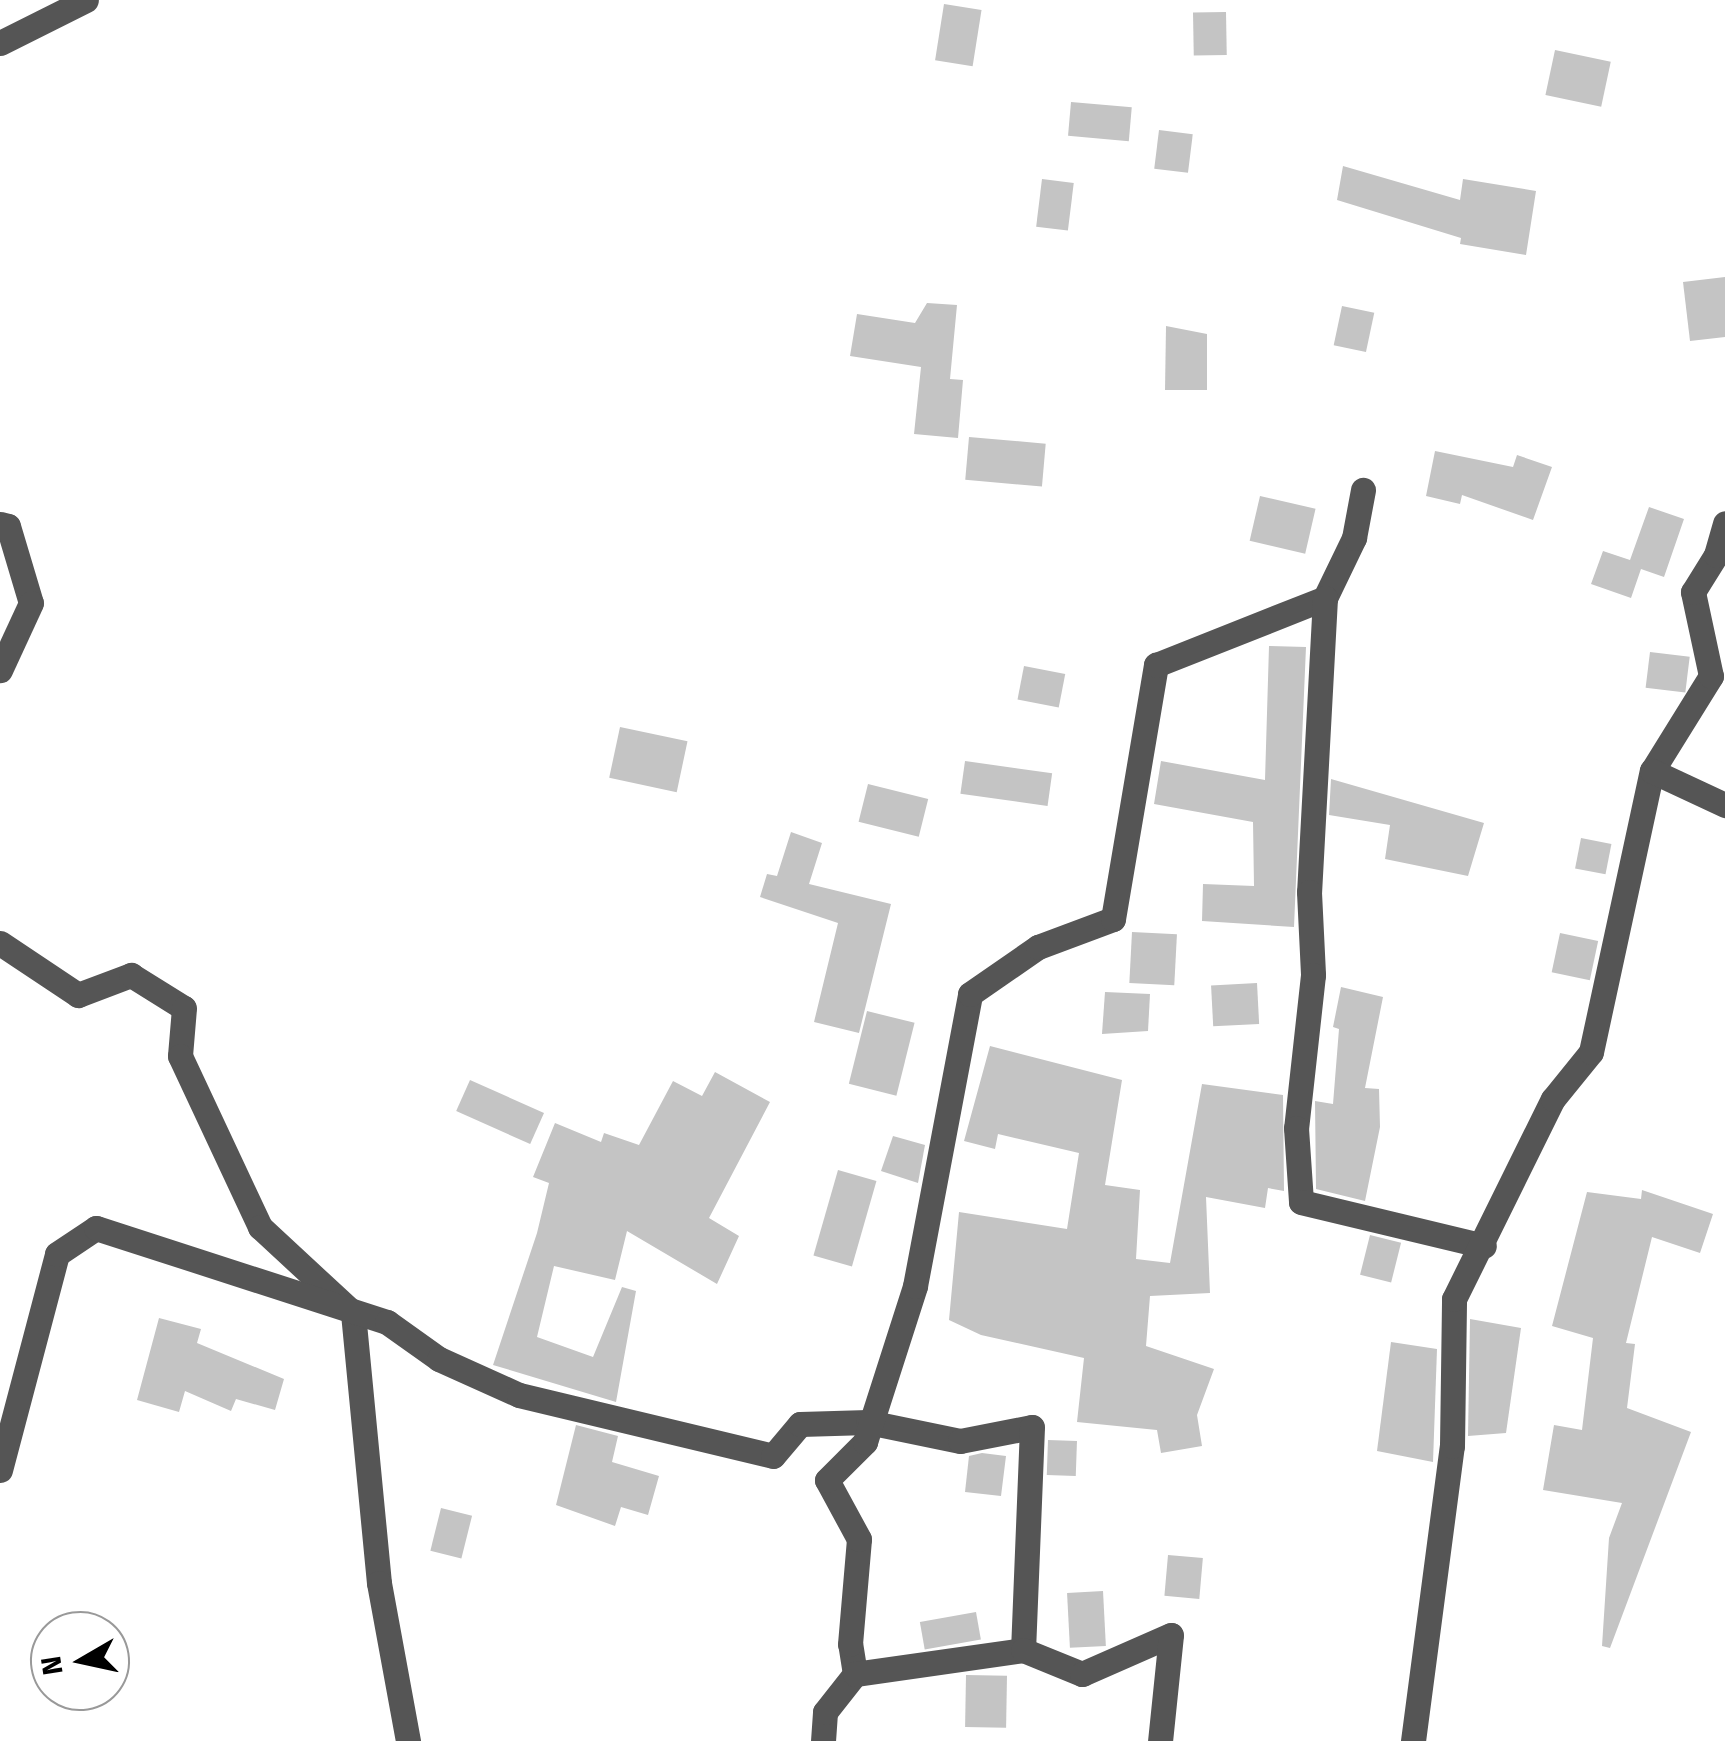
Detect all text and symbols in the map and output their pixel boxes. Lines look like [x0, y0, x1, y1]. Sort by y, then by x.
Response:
north arrow [30, 1611, 130, 1711]
text: N [34, 1654, 70, 1677]

